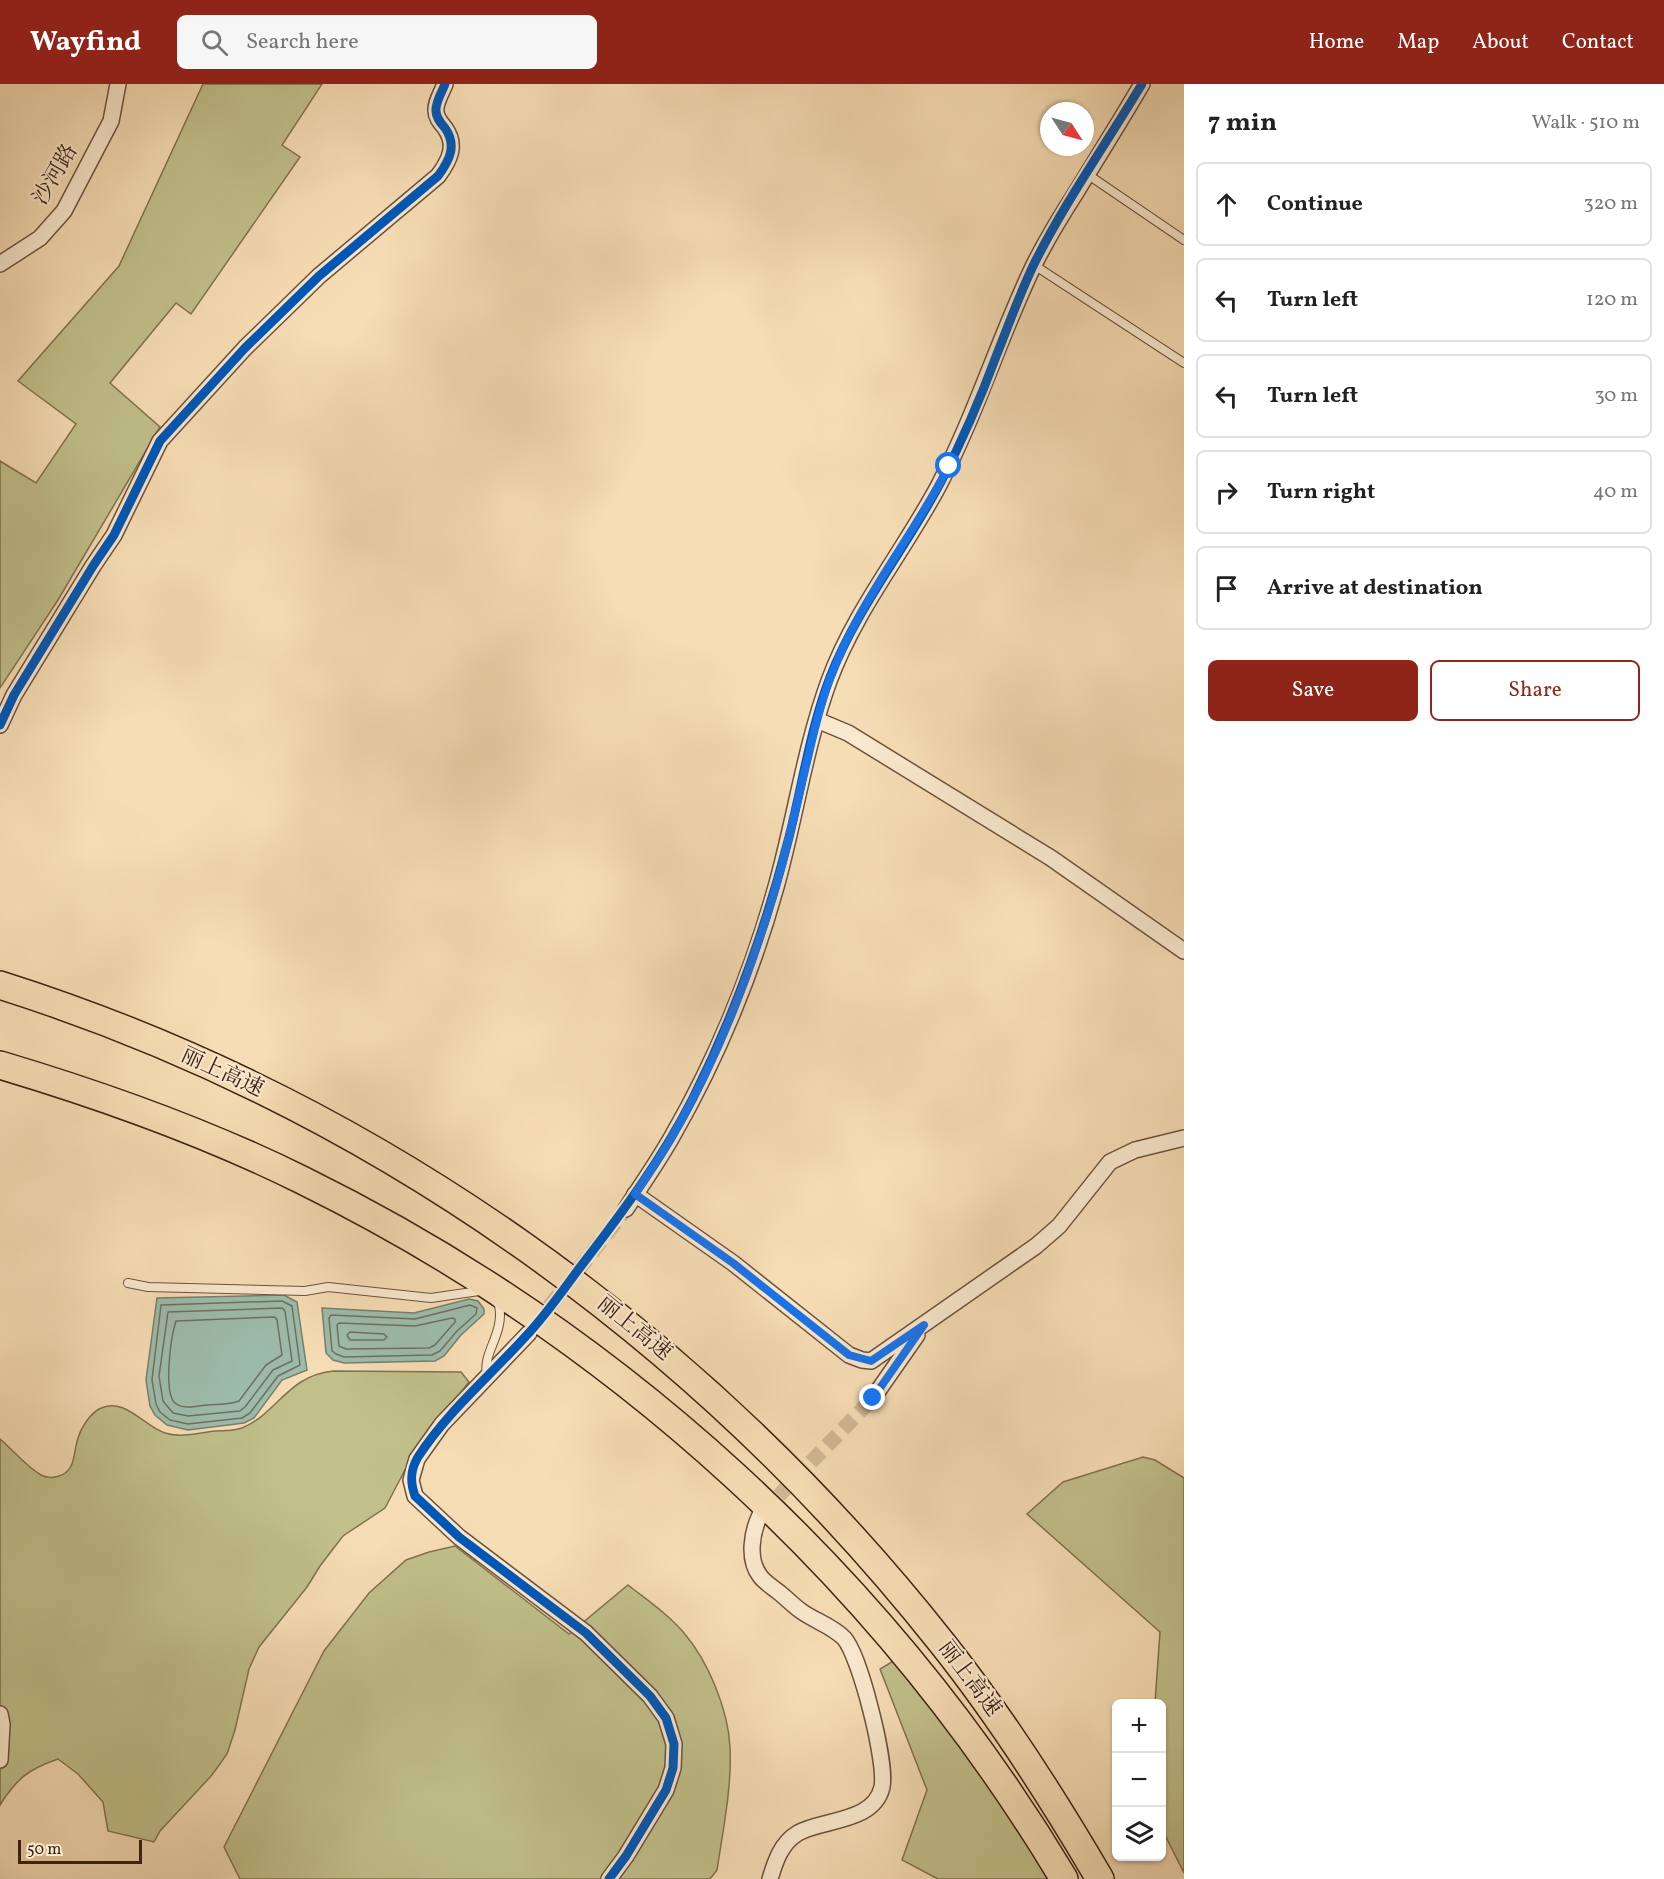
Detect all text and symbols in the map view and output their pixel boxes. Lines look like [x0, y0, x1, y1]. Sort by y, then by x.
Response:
search box [177, 15, 597, 69]
text: Wayfind [30, 23, 141, 62]
icon: search [198, 26, 231, 59]
text: Search here [246, 27, 359, 58]
text: Home [1309, 28, 1364, 57]
text: Map [1397, 28, 1439, 57]
text: About [1472, 28, 1529, 57]
text: Contact [1562, 28, 1634, 57]
north arrow [1040, 102, 1094, 156]
text: 7 min [1208, 105, 1277, 141]
text: Walk · 510 m [1531, 109, 1640, 137]
street label: 沙河路 [26, 139, 86, 211]
icon: ahead [1210, 188, 1243, 221]
text: Continue [1267, 189, 1363, 220]
text: 320 m [1583, 190, 1638, 218]
icon: left [1210, 284, 1243, 317]
text: Turn left [1267, 285, 1358, 316]
text: 120 m [1586, 286, 1638, 314]
icon: left [1210, 380, 1243, 413]
text: Turn left [1267, 381, 1358, 412]
text: 30 m [1594, 382, 1638, 410]
route start [935, 452, 961, 478]
icon: right [1210, 476, 1243, 509]
text: Turn right [1267, 477, 1375, 508]
text: 40 m [1593, 478, 1638, 506]
icon: arrive [1210, 572, 1243, 605]
text: Arrive at destination [1267, 573, 1483, 604]
button: Save [1208, 660, 1418, 721]
button: Share [1430, 660, 1640, 721]
street label: 丽上高速 [176, 1040, 268, 1106]
street label: 丽上高速 [590, 1289, 678, 1369]
route end [859, 1384, 885, 1410]
street label: 丽上高速 [930, 1635, 1008, 1723]
map controls [1112, 1699, 1166, 1861]
button: + [1112, 1699, 1166, 1753]
button: − [1112, 1753, 1166, 1807]
button: layers [1112, 1807, 1166, 1861]
scale bar [18, 1837, 142, 1864]
text: 50 m [27, 1839, 61, 1861]

